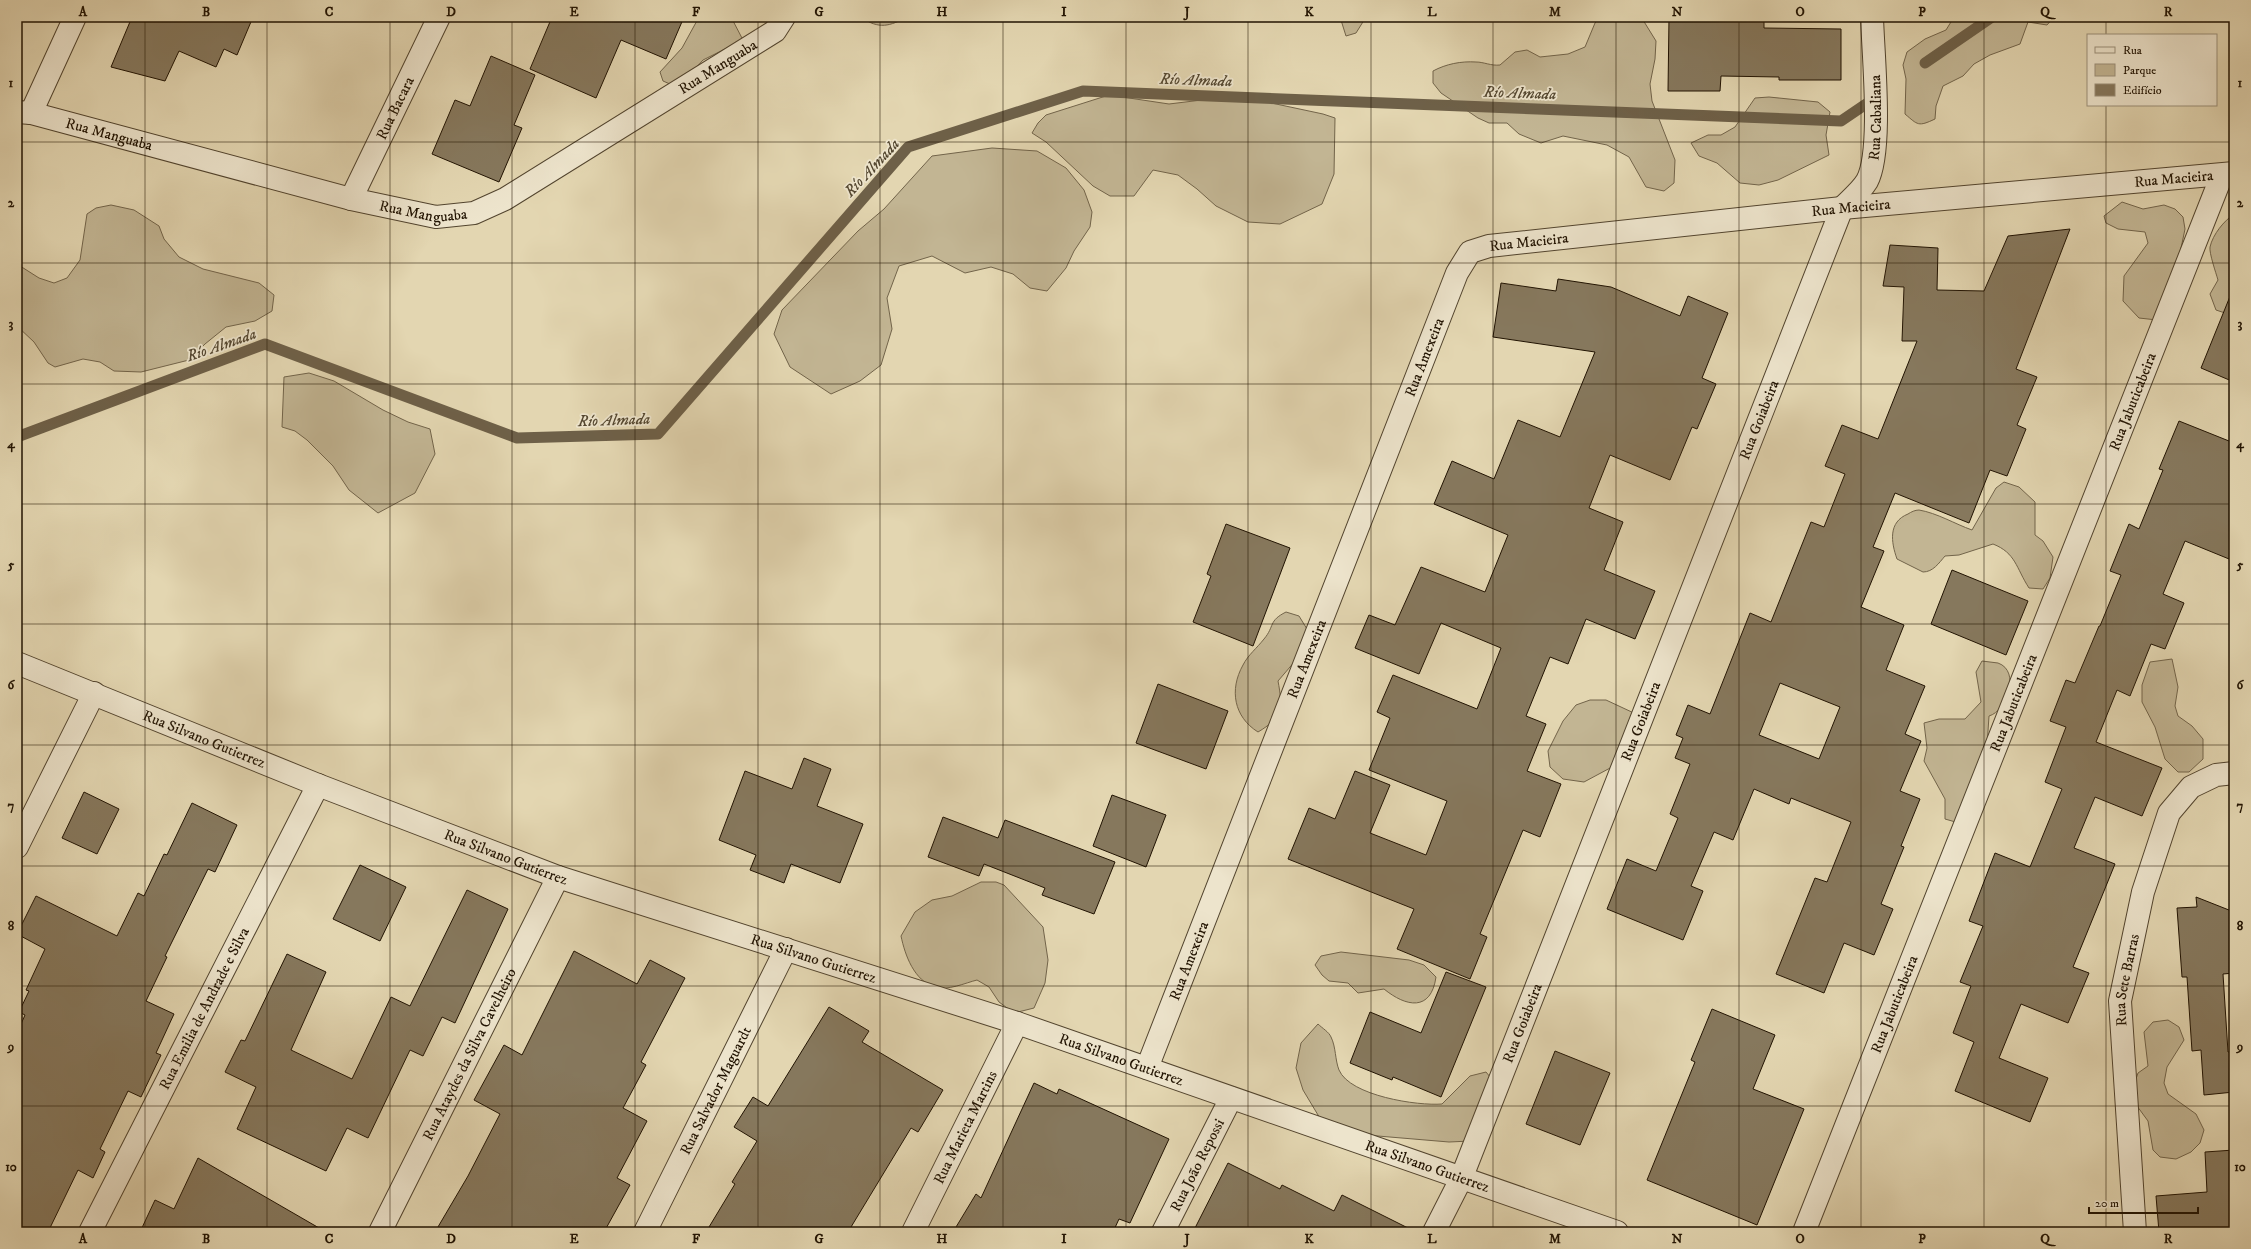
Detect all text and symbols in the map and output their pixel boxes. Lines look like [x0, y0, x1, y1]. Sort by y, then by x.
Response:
text: A [78, 4, 88, 20]
text: B [202, 4, 210, 20]
text: C [325, 4, 334, 20]
text: D [446, 4, 456, 20]
text: E [569, 4, 579, 20]
text: F [692, 4, 701, 20]
text: G [814, 4, 824, 20]
text: H [937, 4, 948, 20]
text: I [1061, 4, 1067, 20]
text: J [1182, 4, 1190, 21]
text: K [1304, 4, 1314, 20]
text: L [1427, 4, 1437, 20]
text: M [1549, 4, 1561, 20]
text: N [1672, 4, 1683, 20]
text: O [1795, 4, 1805, 20]
text: P [1918, 4, 1926, 20]
text: Q [2040, 4, 2056, 20]
text: R [2164, 4, 2173, 20]
legend [2087, 34, 2217, 106]
street label: Rua Manguaba [675, 35, 761, 99]
text: Rua [2123, 43, 2143, 58]
text: Parque [2123, 63, 2156, 78]
water label: Río Almada [1158, 69, 1233, 91]
street label: Rua Bacara [372, 73, 419, 143]
street label: Rua Cabaliana [1864, 74, 1886, 162]
text: 1 [9, 75, 14, 91]
text: 1 [2238, 75, 2243, 91]
water label: Río Almada [1482, 82, 1557, 104]
text: Edifício [2123, 83, 2162, 98]
street label: Rua Manguaba [64, 114, 155, 155]
water label: Río Almada [839, 134, 904, 202]
street label: Rua Macieira [2133, 166, 2215, 192]
text: 2 [8, 195, 15, 211]
street label: Rua Macieira [1811, 195, 1892, 221]
text: 2 [2237, 195, 2244, 211]
street label: Rua Manguaba [377, 196, 469, 227]
street label: Rua Macieira [1488, 228, 1570, 256]
street label: Rua Amexeira [1401, 315, 1449, 400]
text: 3 [9, 316, 14, 332]
text: 3 [2238, 316, 2243, 332]
water label: Río Almada [183, 324, 259, 367]
street label: Rua Jabuticabeira [2105, 349, 2161, 454]
street label: Rua Goiabeira [1735, 377, 1784, 463]
water label: Río Almada [576, 409, 651, 431]
text: 4 [6, 436, 15, 453]
text: 4 [2235, 436, 2244, 453]
text: 5 [7, 557, 15, 573]
text: 5 [2236, 557, 2244, 573]
street label: Rua Amexeira [1283, 616, 1331, 701]
street label: Rua Jabuticabeira [1986, 651, 2042, 755]
text: 6 [8, 677, 16, 693]
text: 6 [2237, 677, 2245, 693]
street label: Rua Goiabeira [1617, 678, 1665, 764]
street label: Rua Silvano Gutierrez [140, 706, 269, 773]
text: 7 [8, 798, 15, 814]
text: 7 [2237, 798, 2244, 814]
street label: Rua Silvano Gutierrez [441, 825, 570, 890]
text: 8 [8, 918, 15, 934]
street label: Rua Amexeira [1165, 918, 1213, 1003]
text: 8 [2237, 918, 2244, 934]
street label: Rua Emilia de Andrade e Silva [155, 924, 254, 1093]
street label: Rua Silvano Gutierrez [748, 930, 879, 988]
street label: Rua Sete Barras [2111, 932, 2144, 1027]
street label: Rua Jabuticabeira [1867, 952, 1923, 1056]
street label: Rua Ataydes da Silva Cavelheiro [418, 965, 521, 1144]
street label: Rua Goiabeira [1498, 980, 1547, 1066]
street label: Rua Salvador Maguardt [676, 1023, 756, 1158]
street label: Rua Silvano Gutierrez [1056, 1029, 1187, 1090]
text: 9 [7, 1039, 14, 1055]
text: 9 [2236, 1039, 2243, 1055]
street label: Rua Marieta Martins [929, 1068, 1002, 1187]
street label: Rua João Repossi [1166, 1116, 1229, 1215]
street label: Rua Silvano Gutierrez [1362, 1136, 1493, 1197]
text: 10 [5, 1159, 17, 1175]
text: 10 [2234, 1159, 2246, 1175]
scale bar [2089, 1189, 2198, 1215]
text: 20 m [2095, 1196, 2119, 1211]
text: A [78, 1231, 88, 1247]
text: B [202, 1231, 210, 1247]
text: C [325, 1231, 334, 1247]
text: D [446, 1231, 456, 1247]
text: E [569, 1231, 579, 1247]
text: F [692, 1231, 701, 1247]
text: G [814, 1231, 824, 1247]
text: H [937, 1231, 948, 1247]
text: I [1061, 1231, 1067, 1247]
text: J [1182, 1231, 1190, 1248]
text: K [1304, 1231, 1314, 1247]
text: L [1427, 1231, 1437, 1247]
text: M [1549, 1231, 1561, 1247]
text: N [1672, 1231, 1683, 1247]
text: O [1795, 1231, 1805, 1247]
text: P [1918, 1231, 1926, 1247]
text: Q [2040, 1231, 2056, 1247]
text: R [2164, 1231, 2173, 1247]

